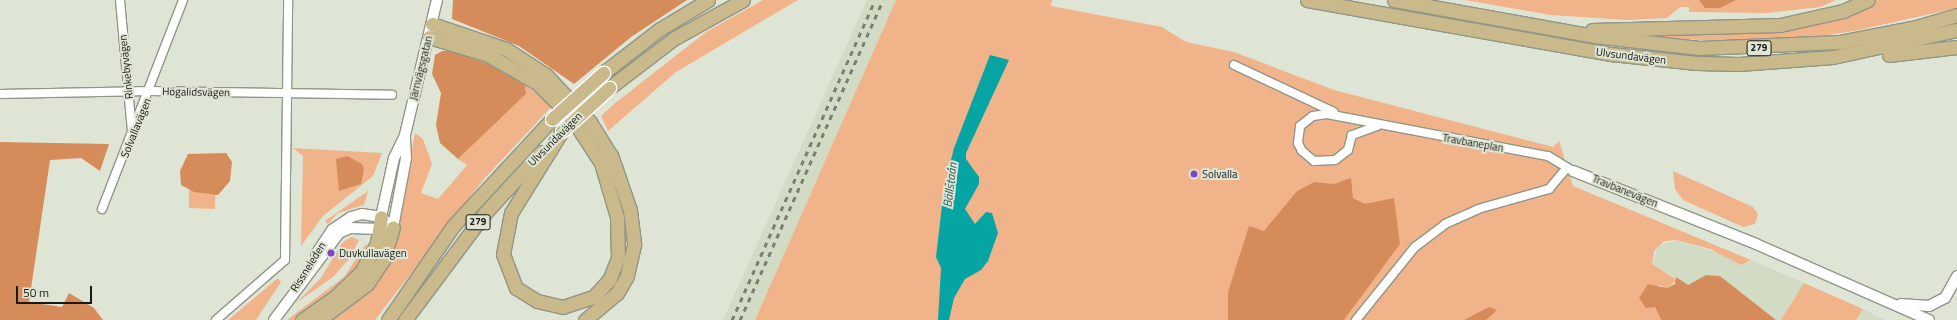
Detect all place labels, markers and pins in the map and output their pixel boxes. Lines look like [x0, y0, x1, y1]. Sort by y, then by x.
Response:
place label: Solvalla [1202, 167, 1238, 181]
marker: Solvalla [1189, 169, 1199, 179]
place label: Duvkullavägen [339, 246, 407, 260]
marker: Duvkullavägen [326, 248, 336, 258]

